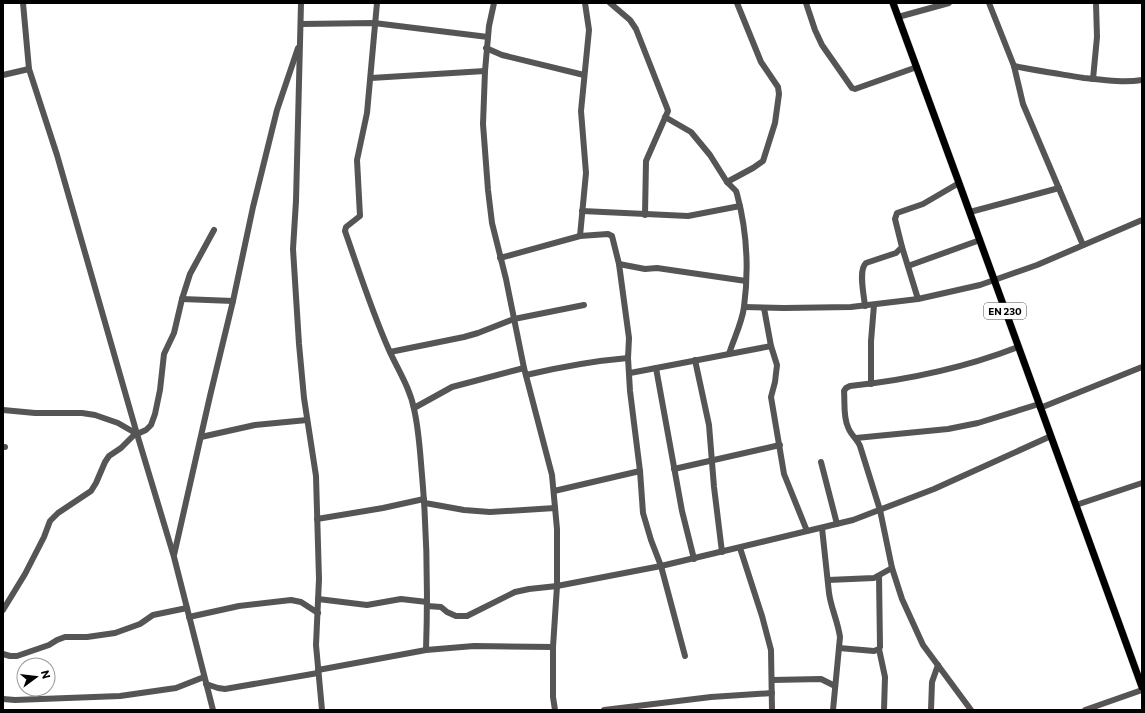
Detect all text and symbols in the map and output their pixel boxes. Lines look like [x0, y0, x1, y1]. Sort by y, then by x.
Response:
road number: EN 230 [984, 303, 1026, 319]
north arrow [16, 657, 56, 697]
text: N [39, 669, 53, 680]

